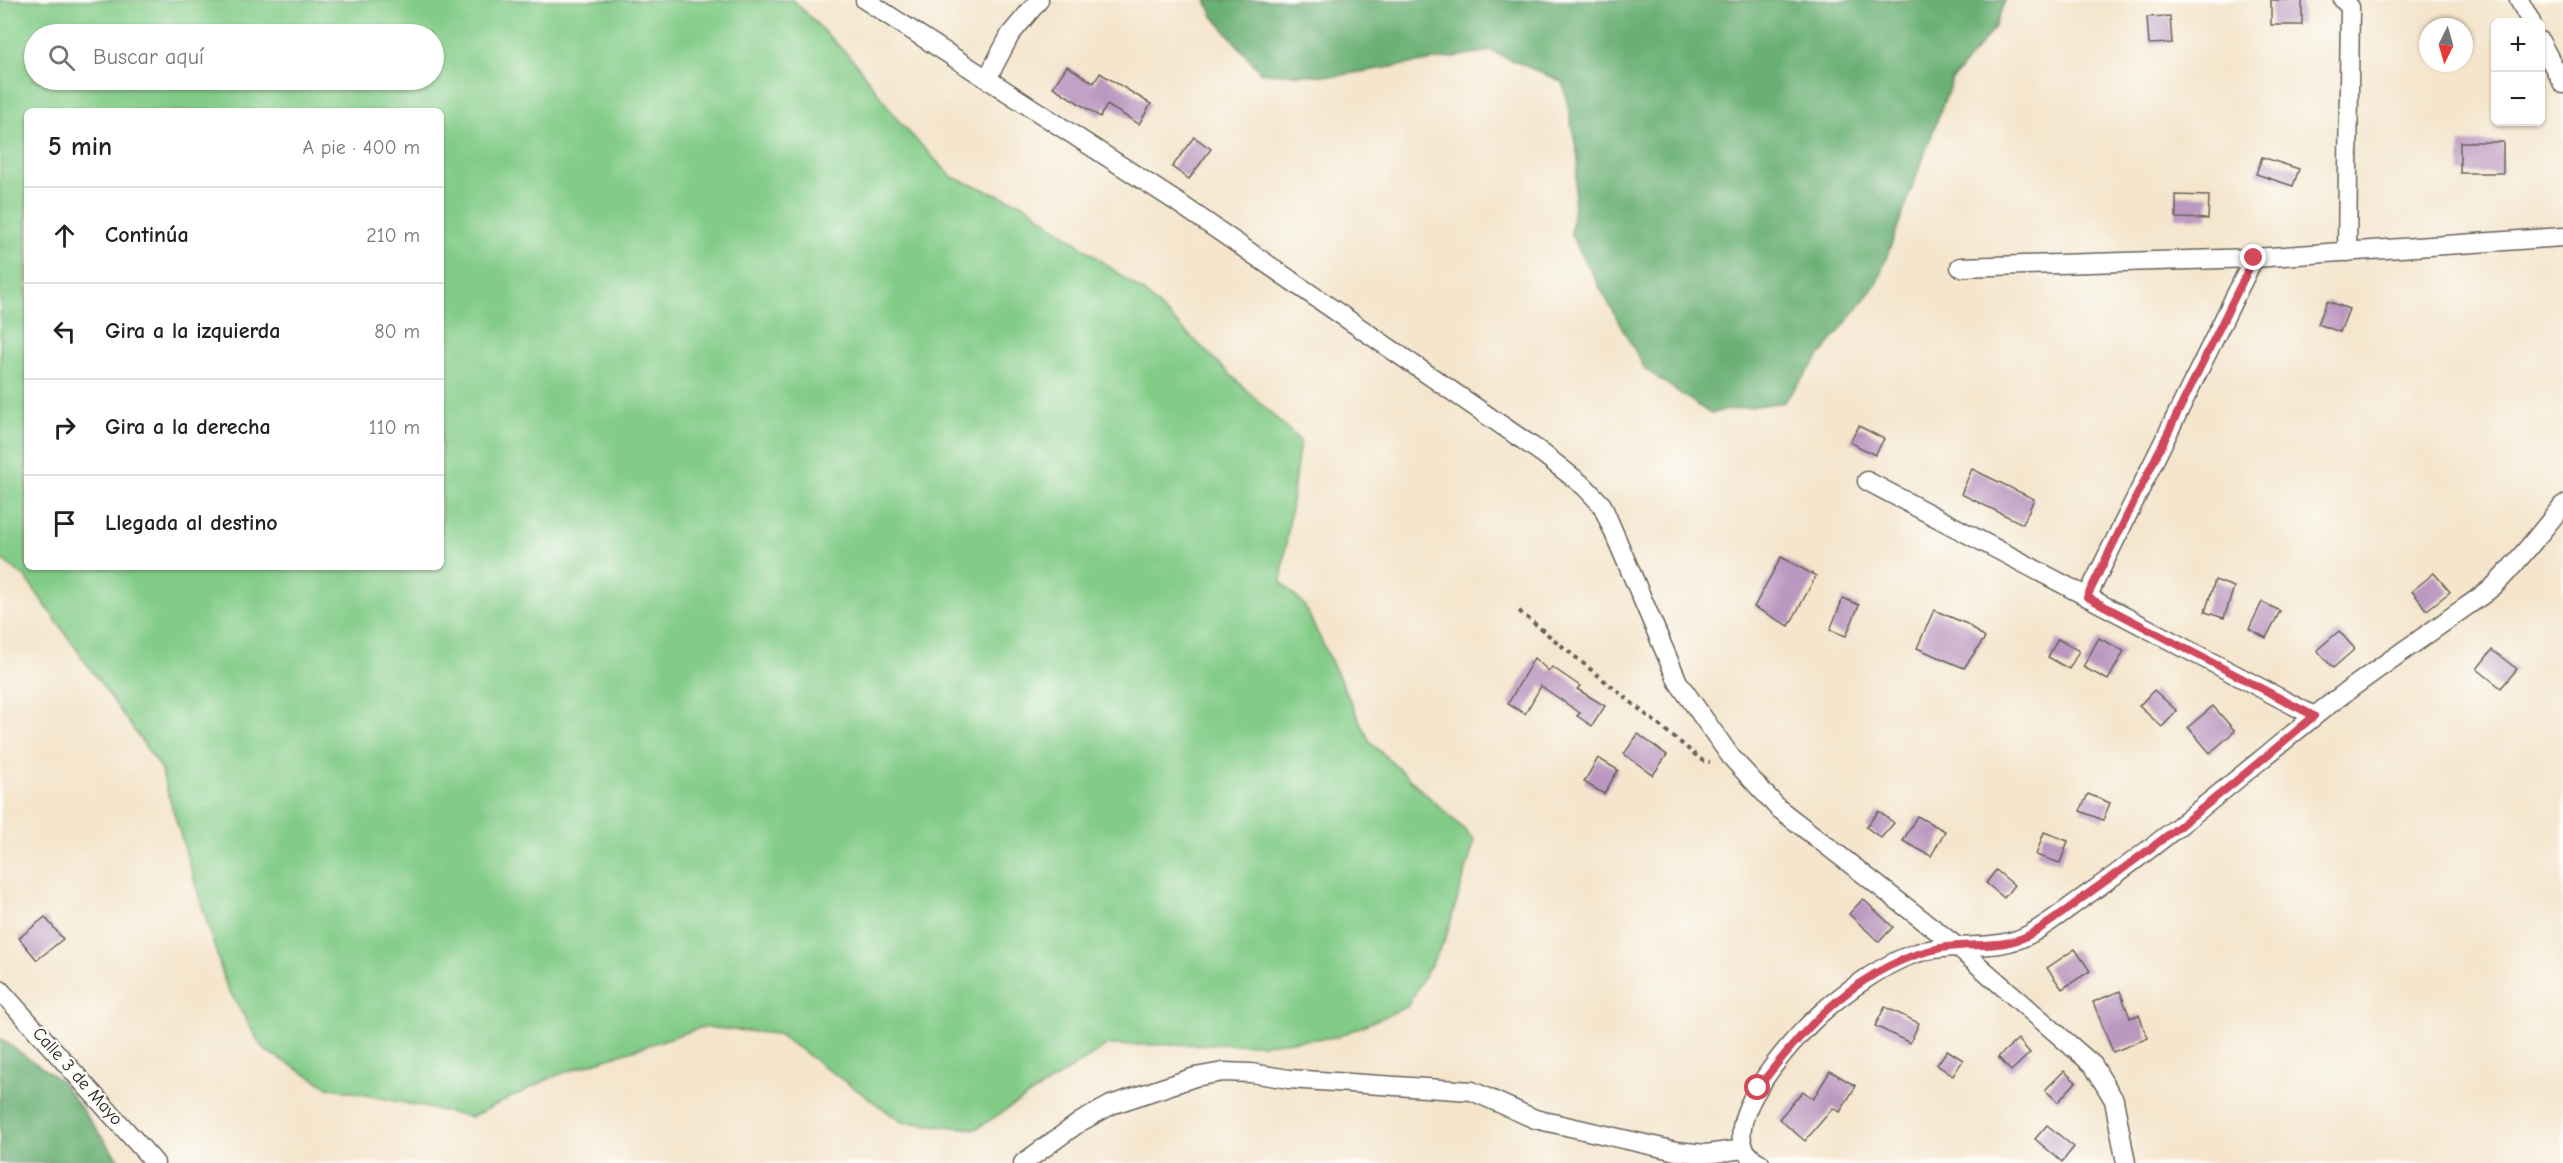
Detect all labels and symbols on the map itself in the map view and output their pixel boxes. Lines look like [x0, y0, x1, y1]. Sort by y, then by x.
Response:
north arrow [2419, 18, 2473, 72]
route end [2240, 244, 2266, 270]
street label: Calle 3 de Mayo [28, 1023, 127, 1130]
route start [1744, 1074, 1770, 1100]

